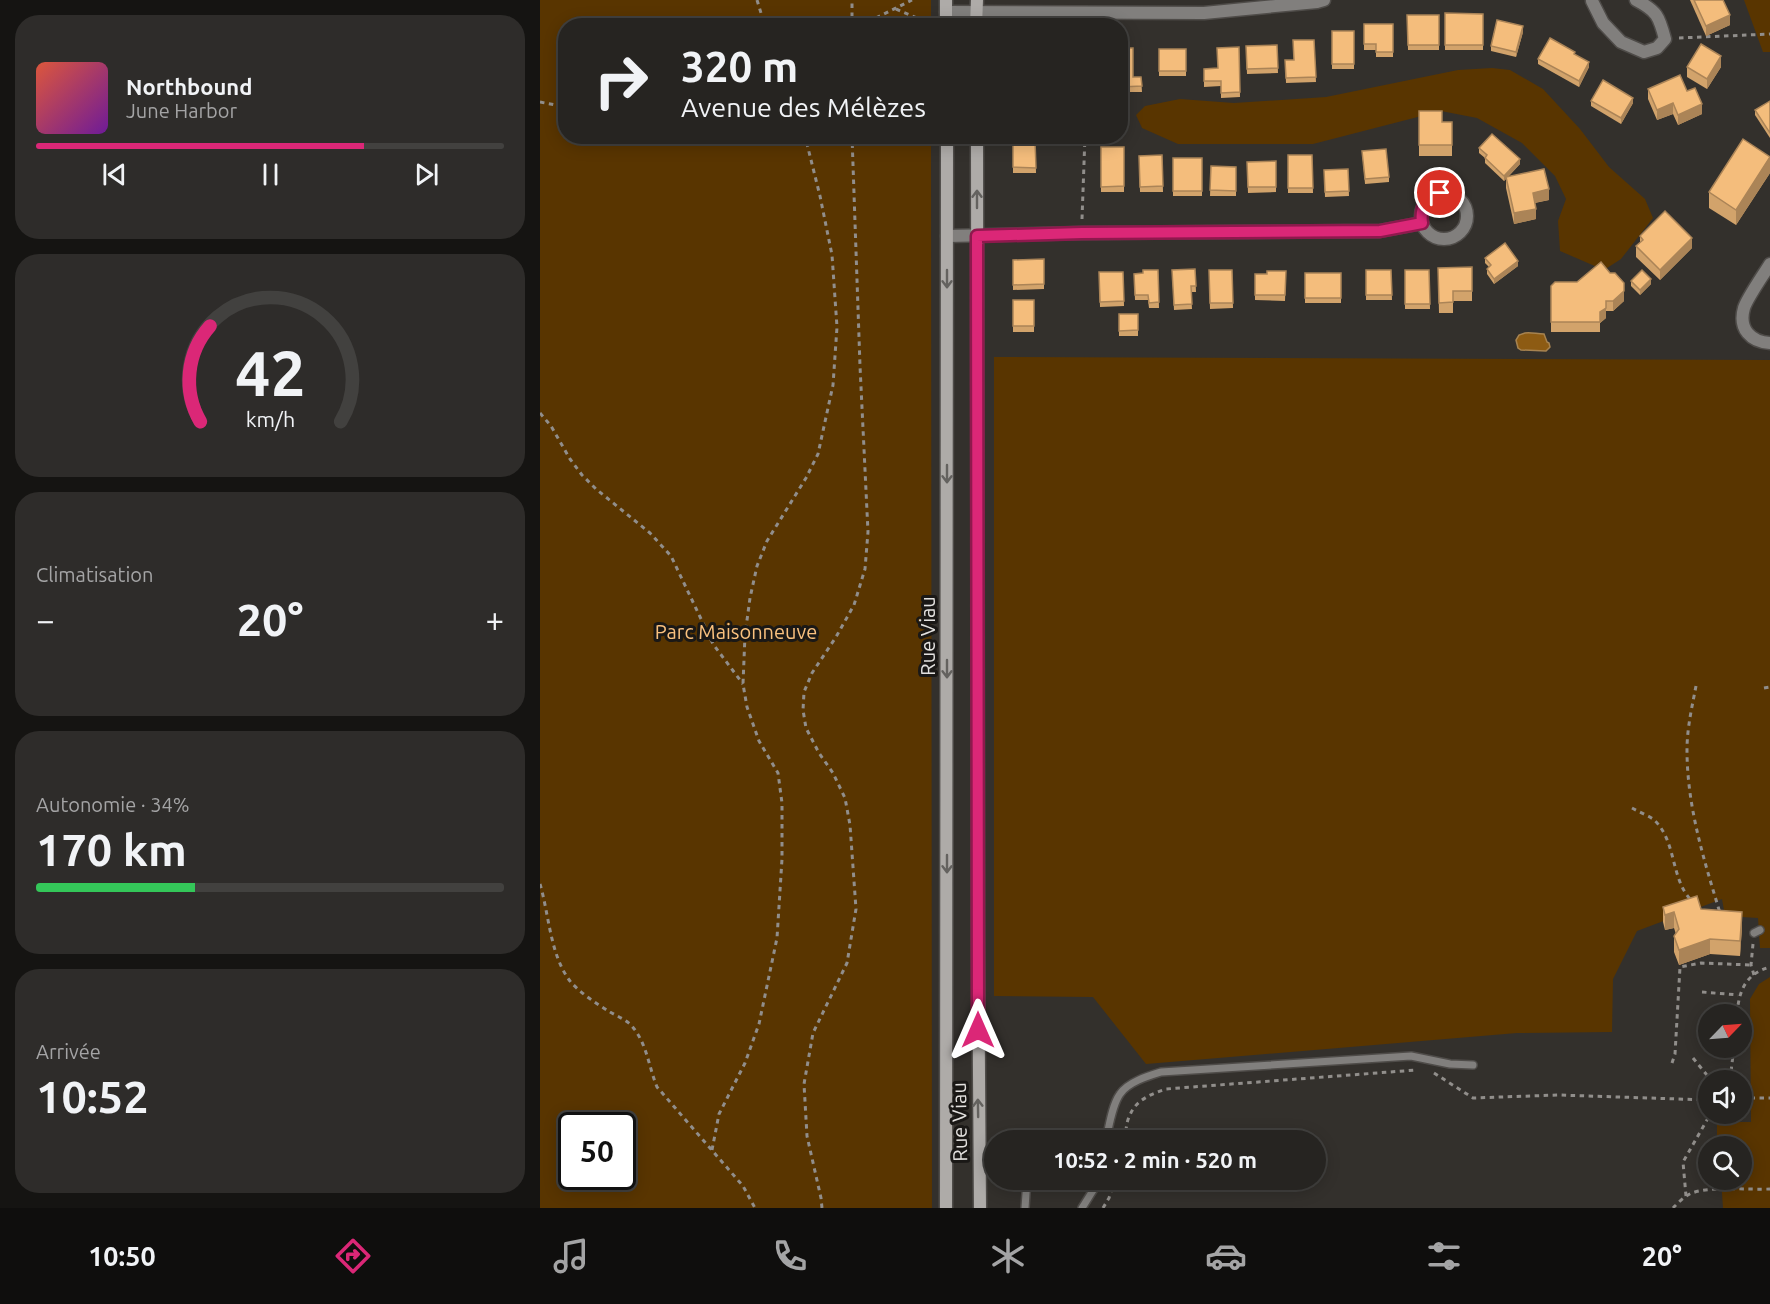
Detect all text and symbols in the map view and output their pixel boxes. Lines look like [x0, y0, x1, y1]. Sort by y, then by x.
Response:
icon: right [582, 42, 660, 120]
text: 320 m [681, 43, 798, 90]
text: Northbound [126, 74, 252, 99]
text: Avenue des Mélèzes [681, 92, 926, 122]
text: June Harbor [126, 99, 237, 122]
icon: previous [98, 158, 131, 191]
icon: pause [254, 158, 287, 191]
icon: next [410, 158, 443, 191]
pin [1414, 167, 1465, 218]
icon: arrive [1423, 176, 1456, 209]
one-way arrow [971, 189, 983, 209]
one-way arrow [941, 268, 953, 288]
text: 42 [235, 339, 305, 409]
text: km/h [245, 408, 295, 432]
one-way arrow [941, 463, 953, 483]
text: Climatisation [36, 563, 153, 586]
text: 20° [237, 594, 303, 645]
street label: Rue Viau [916, 596, 939, 676]
text: − [36, 601, 55, 638]
text: + [485, 601, 504, 638]
park label: Parc Maisonneuve [655, 620, 817, 643]
one-way arrow [941, 658, 953, 678]
text: Autonomie · 34% [36, 793, 190, 816]
text: 170 km [36, 824, 187, 875]
one-way arrow [941, 853, 953, 873]
position arrow [946, 998, 1010, 1062]
north arrow [1698, 1004, 1752, 1058]
map controls [1698, 1004, 1752, 1190]
text: Arrivée [36, 1040, 101, 1063]
button: sound [1698, 1070, 1752, 1124]
text: 10:52 [36, 1071, 149, 1122]
street label: Rue Viau [947, 1082, 971, 1162]
one-way arrow [972, 1098, 984, 1118]
speed limit sign: 50 [558, 1112, 636, 1190]
button: search [1698, 1136, 1752, 1190]
text: 10:52 · 2 min · 520 m [1053, 1147, 1257, 1172]
icon: directions [332, 1235, 374, 1277]
icon: music [550, 1235, 592, 1277]
icon: phone [769, 1235, 811, 1277]
icon: climate [987, 1235, 1029, 1277]
icon: car [1205, 1235, 1247, 1277]
icon: filters [1423, 1235, 1465, 1277]
text: 10:50 [88, 1241, 156, 1271]
text: 20° [1642, 1241, 1682, 1271]

